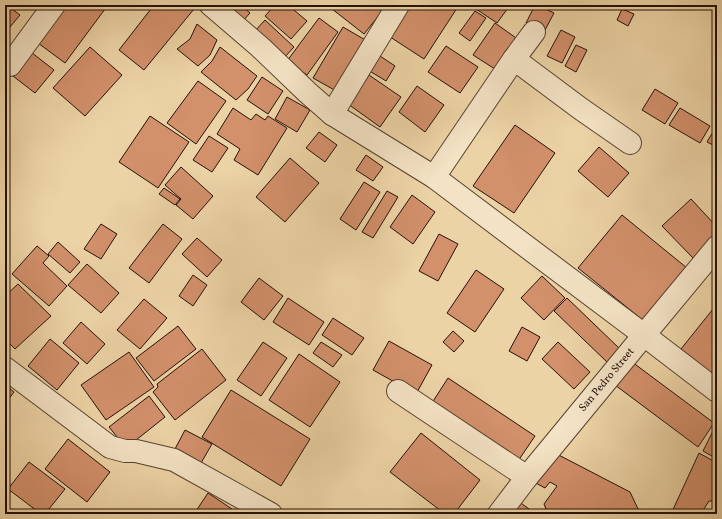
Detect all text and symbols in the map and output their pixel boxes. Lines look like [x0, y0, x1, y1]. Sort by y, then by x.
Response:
street label: San Pedro Street [576, 345, 638, 415]

